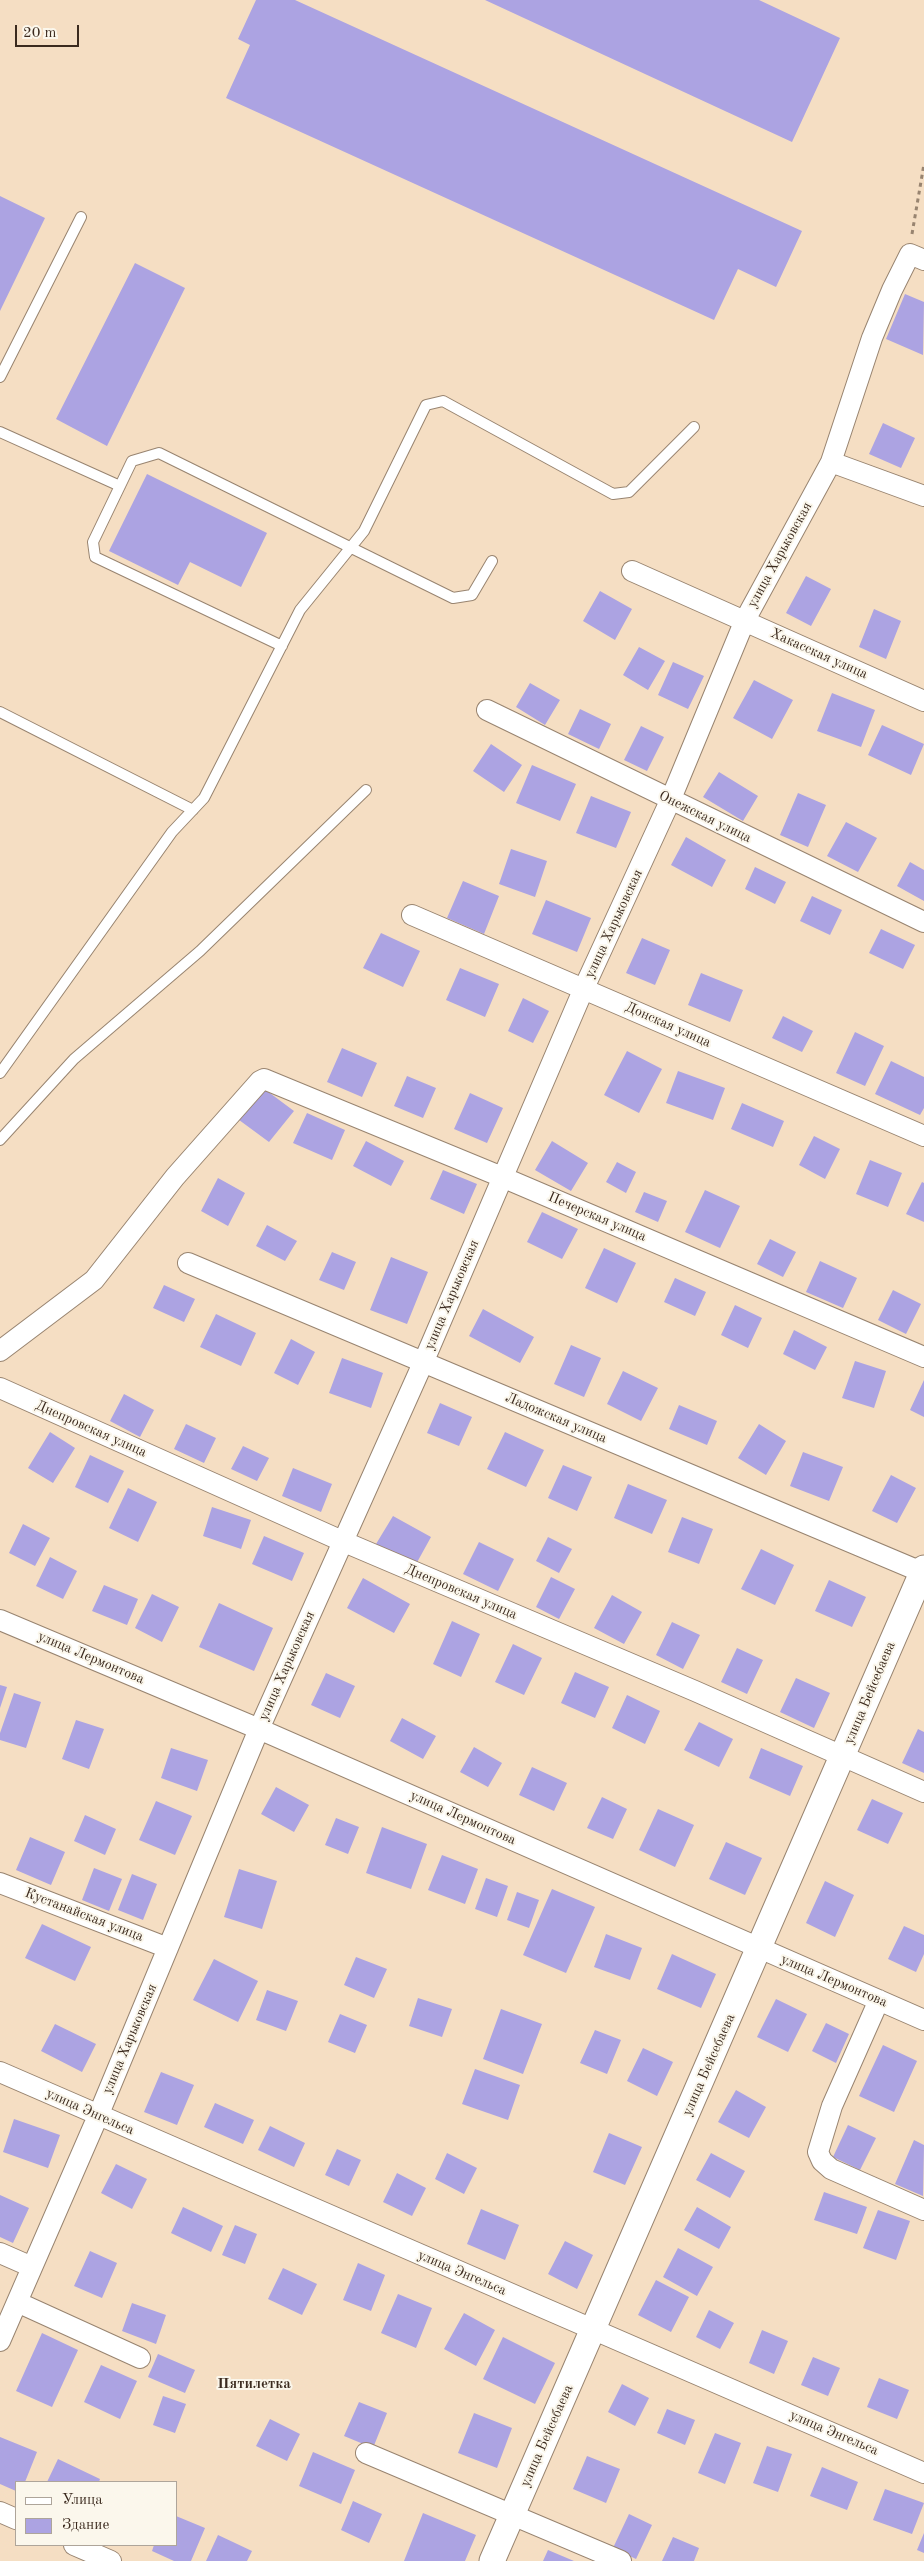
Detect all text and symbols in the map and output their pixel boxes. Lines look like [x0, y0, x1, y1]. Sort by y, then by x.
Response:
scale bar [18, 15, 81, 47]
text: 20 m [23, 26, 57, 41]
street label: улица Харьковская [744, 499, 816, 611]
street label: Хакасская улица [768, 625, 870, 683]
street label: Онежская улица [656, 787, 754, 847]
street label: улица Харьковская [581, 867, 647, 981]
street label: Донская улица [623, 999, 713, 1051]
street label: Печерская улица [545, 1189, 649, 1245]
street label: улица Харьковская [421, 1237, 483, 1353]
street label: Ладожская улица [503, 1389, 609, 1447]
street label: Днепровская улица [33, 1397, 149, 1461]
street label: Днепровская улица [402, 1561, 520, 1623]
street label: улица Харьковская [255, 1609, 319, 1723]
street label: улица Лермонтова [35, 1628, 147, 1688]
street label: улица Бейсебаева [841, 1639, 899, 1747]
street label: улица Лермонтова [407, 1787, 519, 1849]
street label: Кустанайская улица [22, 1885, 146, 1945]
street label: улица Лермонтова [778, 1951, 890, 2011]
street label: улица Харьковская [99, 1981, 161, 2097]
street label: улица Бейсебаева [679, 2011, 739, 2119]
street label: улица Энгельса [43, 2085, 137, 2139]
street label: улица Энгельса [415, 2247, 509, 2299]
district label: Пятилетка [217, 2375, 291, 2393]
street label: улица Бейсебаева [517, 2382, 577, 2490]
street label: улица Энгельса [787, 2407, 881, 2459]
legend [15, 2481, 178, 2546]
text: Улица [62, 2493, 103, 2508]
text: Здание [62, 2518, 109, 2533]

